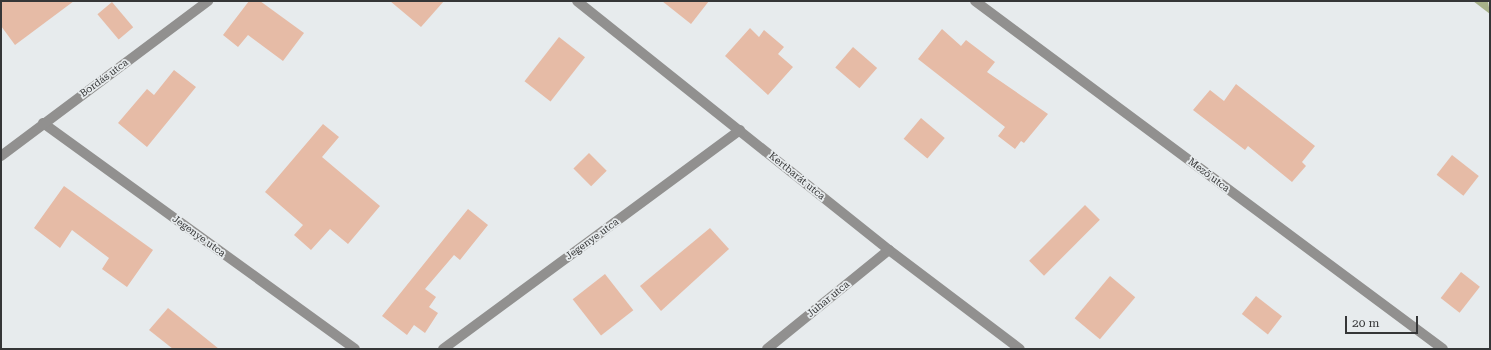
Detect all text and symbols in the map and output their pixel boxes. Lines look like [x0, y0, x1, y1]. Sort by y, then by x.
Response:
street label: Bordás utca [77, 56, 131, 100]
street label: Kertbarát utca [766, 150, 828, 202]
street label: Mező utca [1186, 155, 1232, 195]
street label: Jegenye utca [170, 213, 228, 259]
street label: Jegenye utca [563, 216, 621, 262]
street label: Juhar utca [804, 278, 852, 320]
scale bar [1347, 308, 1420, 334]
text: 20 m [1352, 316, 1379, 330]

